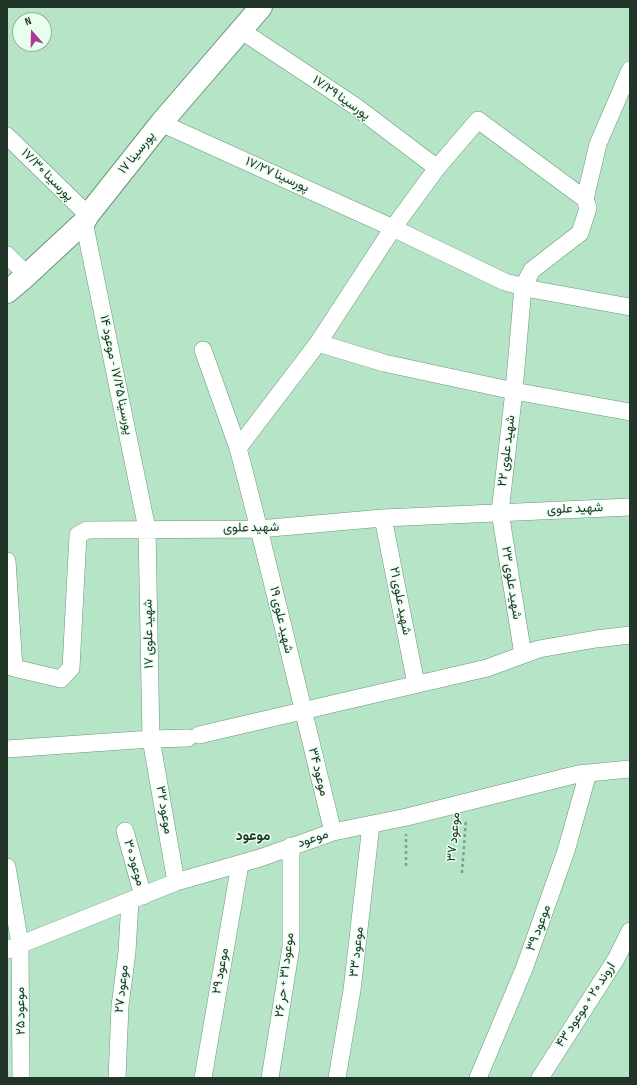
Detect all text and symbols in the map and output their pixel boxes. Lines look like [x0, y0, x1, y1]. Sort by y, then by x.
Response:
north arrow [12, 12, 52, 52]
text: N [23, 14, 33, 28]
street label: پورسینا ۱۷/۲۹ [309, 72, 373, 124]
street label: پورسینا ۱۷ [115, 129, 159, 177]
street label: پورسینا ۱۷/۳۰ [17, 145, 77, 205]
street label: پورسینا ۱۷/۲۷ [243, 154, 311, 196]
street label: پورسینا ۱۷/۲۵ - موعود ۱۴ [96, 314, 136, 436]
street label: شهید علوی ۲۲ [495, 414, 519, 488]
street label: شهید علوی [547, 500, 603, 518]
street label: شهید علوی [223, 520, 279, 536]
street label: شهید علوی ۲۳ [498, 545, 524, 621]
street label: شهید علوی ۲۱ [386, 566, 414, 636]
street label: شهید علوی ۱۹ [266, 585, 296, 655]
street label: شهید علوی ۱۷ [141, 599, 157, 669]
street label: موعود ۳۴ [304, 746, 332, 798]
street label: موعود ۳۲ [152, 785, 176, 835]
street label: موعود ۳۷ [444, 812, 464, 862]
street label: موعود [296, 826, 330, 852]
district label: موعود [236, 828, 270, 844]
street label: موعود ۳۰ [120, 838, 148, 888]
street label: موعود ۳۹ [523, 903, 555, 953]
street label: موعود ۳۳ [347, 926, 367, 978]
street label: موعود ۳۱ + حر ۲۶ [272, 932, 298, 1018]
street label: موعود ۲۹ [209, 947, 233, 995]
street label: اروند ۲۰ + موعود ۴۳ [553, 960, 619, 1050]
street label: موعود ۲۷ [112, 964, 132, 1014]
street label: موعود ۲۵ [13, 987, 29, 1035]

